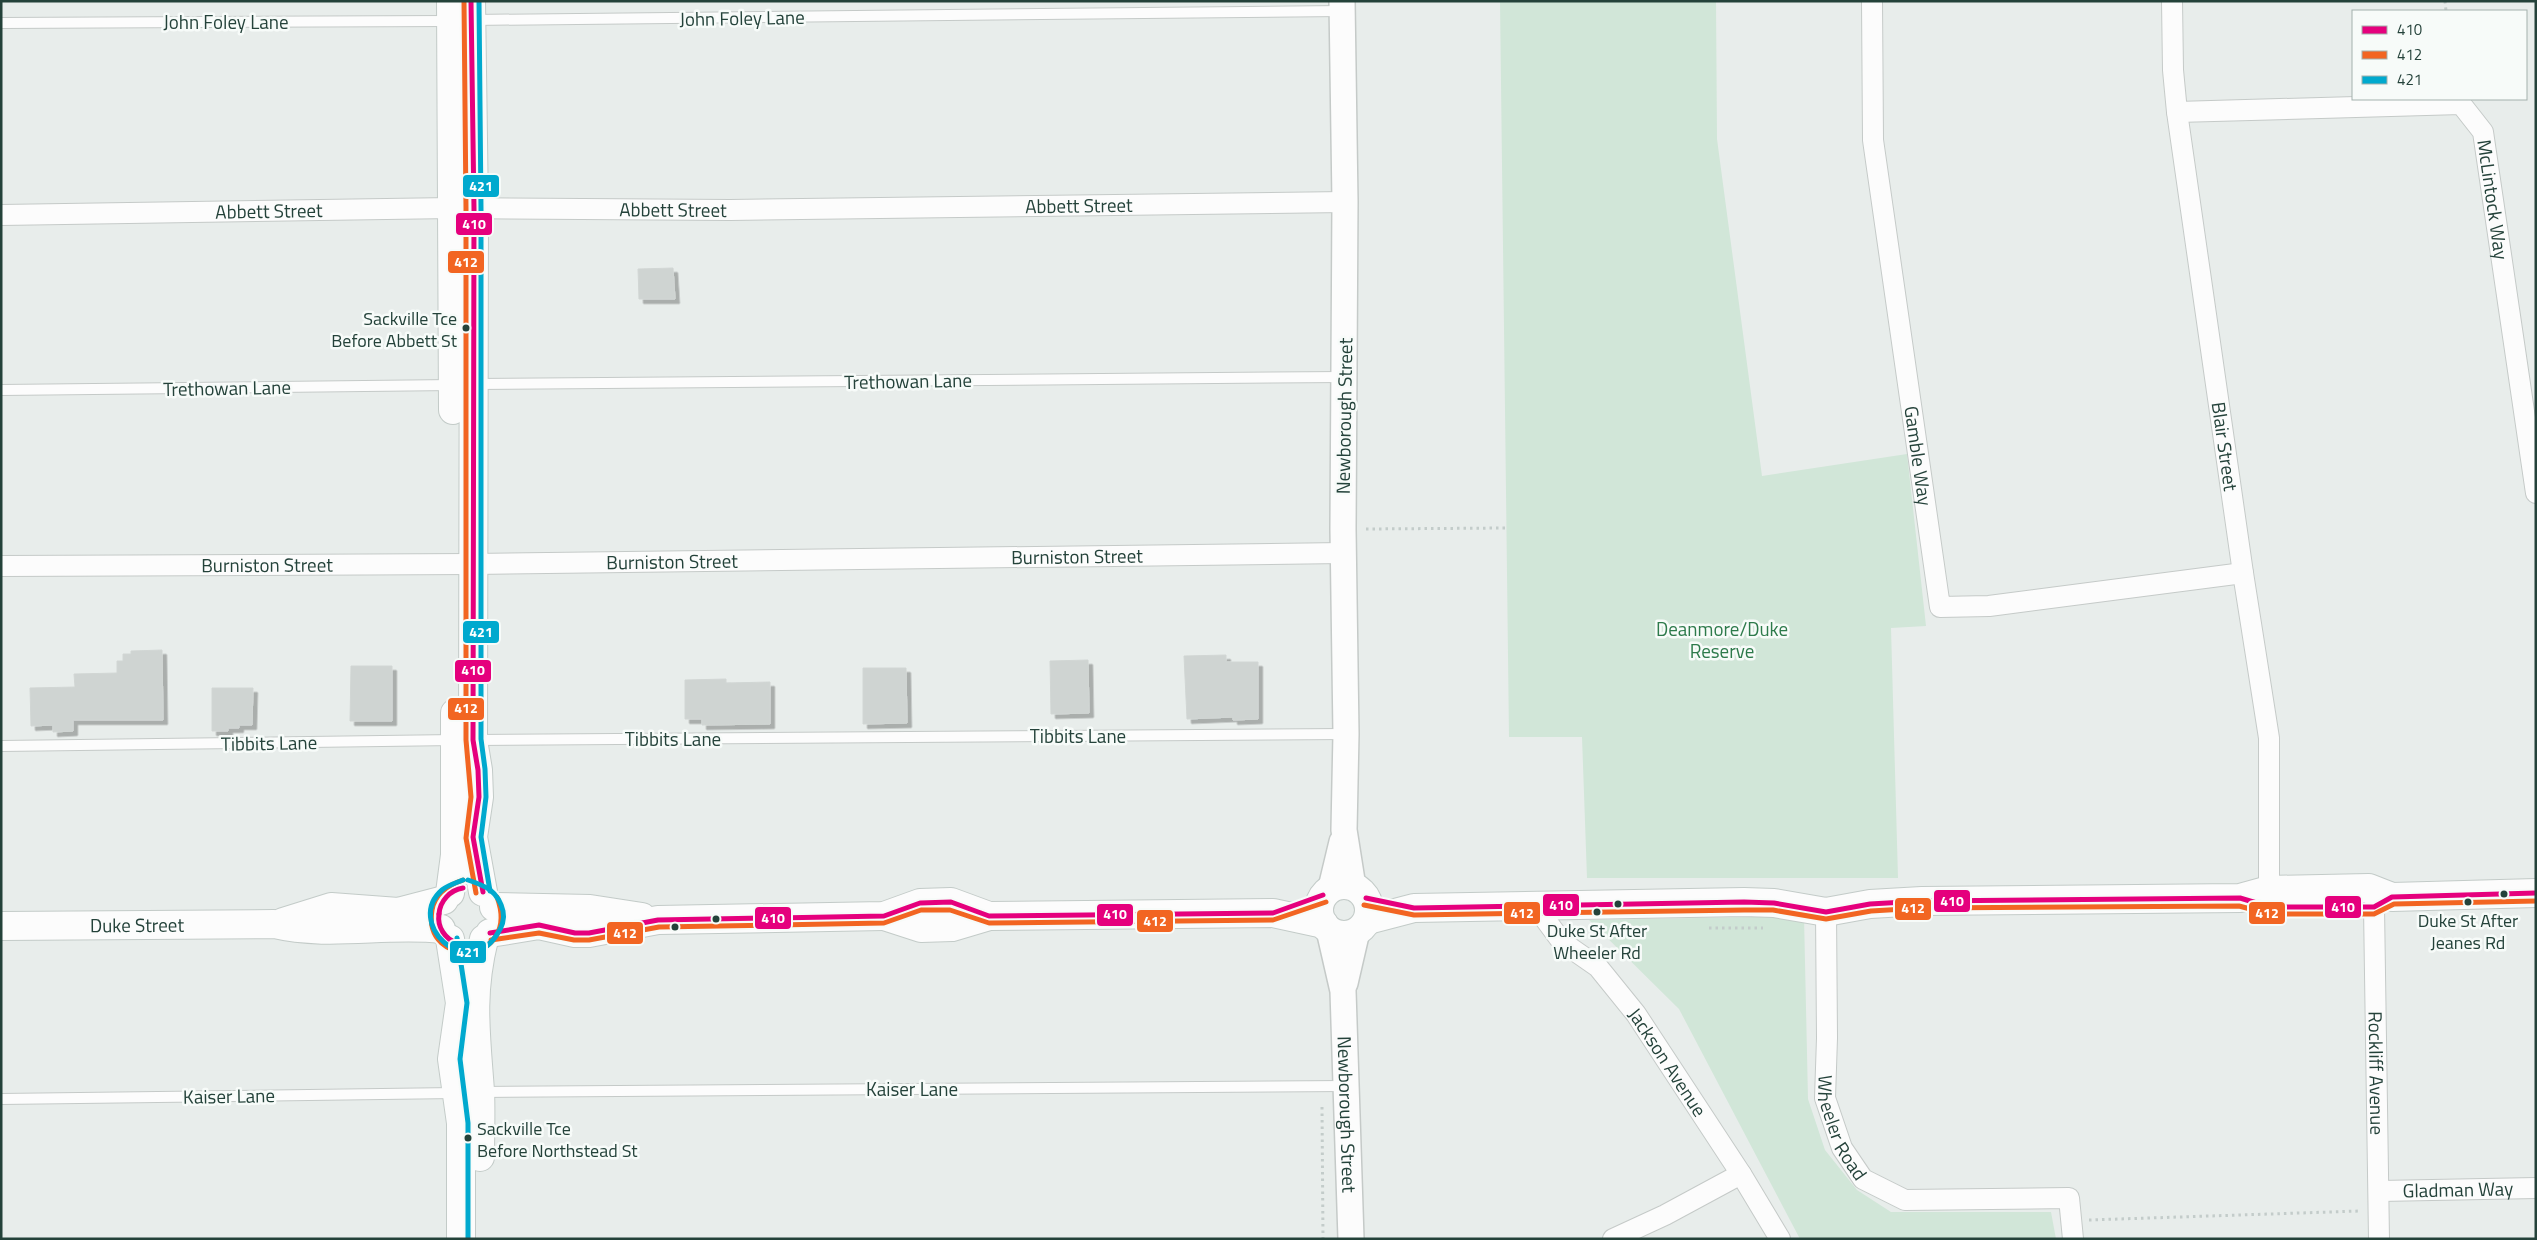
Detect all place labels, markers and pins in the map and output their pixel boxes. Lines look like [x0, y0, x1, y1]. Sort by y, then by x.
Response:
place label: Sackville Tce Before Abbett St [331, 305, 458, 354]
marker: Sackville Tce Before Abbett St [461, 323, 471, 333]
unlabelled marker [2499, 889, 2509, 899]
marker: Duke St After Jeanes Rd [2463, 897, 2473, 907]
unlabelled marker [1613, 899, 1623, 909]
marker: Duke St After Wheeler Rd [1592, 907, 1602, 917]
place label: Duke St After Jeanes Rd [2418, 907, 2518, 956]
unlabelled marker [711, 914, 721, 924]
place label: Duke St After Wheeler Rd [1547, 917, 1647, 966]
unlabelled marker [670, 922, 680, 932]
place label: Sackville Tce Before Northstead St [477, 1115, 638, 1164]
marker: Sackville Tce Before Northstead St [463, 1133, 473, 1143]

